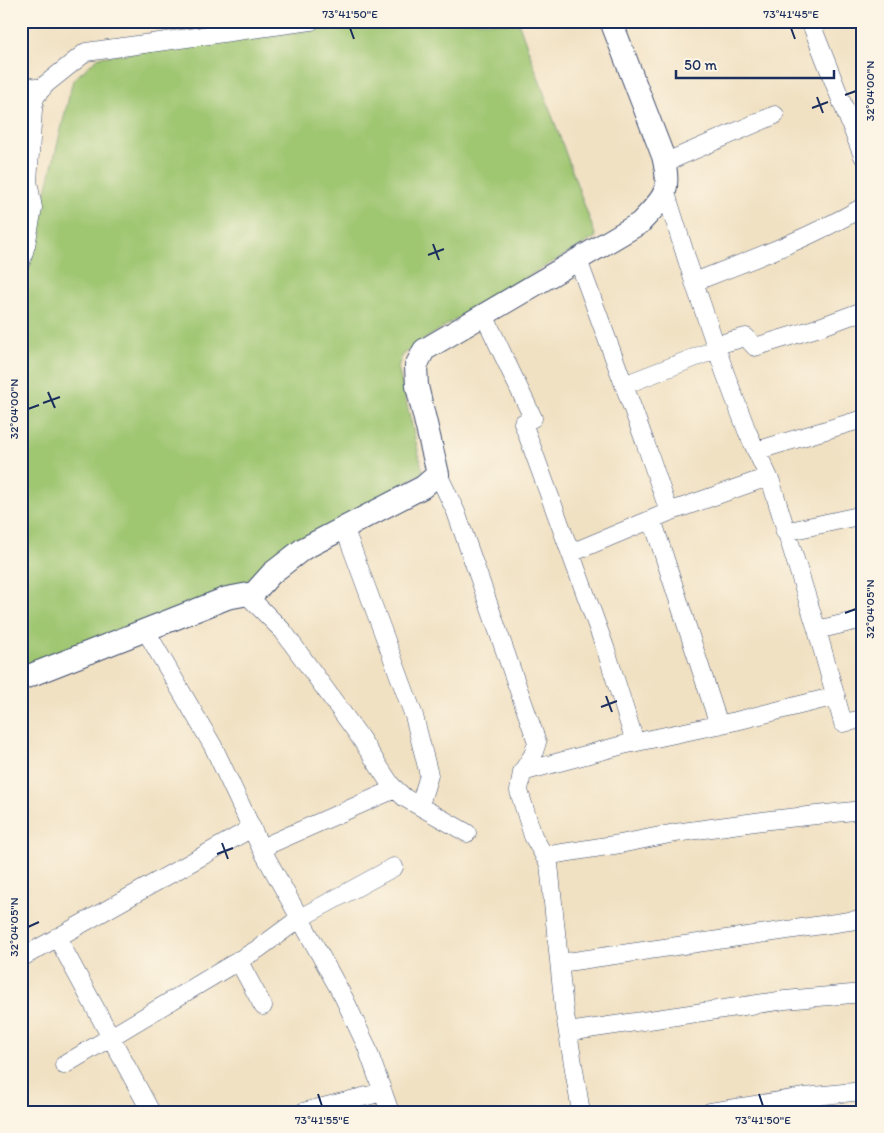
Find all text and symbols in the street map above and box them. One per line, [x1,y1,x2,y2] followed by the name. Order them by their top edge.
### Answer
[322,7,378,21] text: 73°41'50"E
[763,7,819,21] text: 73°41'45"E
[676,48,834,80] scale bar
[684,56,717,74] text: 50 m
[863,61,877,121] text: 32°04'00"N
[7,379,21,439] text: 32°04'00"N
[863,579,877,639] text: 32°04'05"N
[7,897,21,957] text: 32°04'05"N
[295,1113,350,1127] text: 73°41'55"E
[735,1113,791,1127] text: 73°41'50"E

